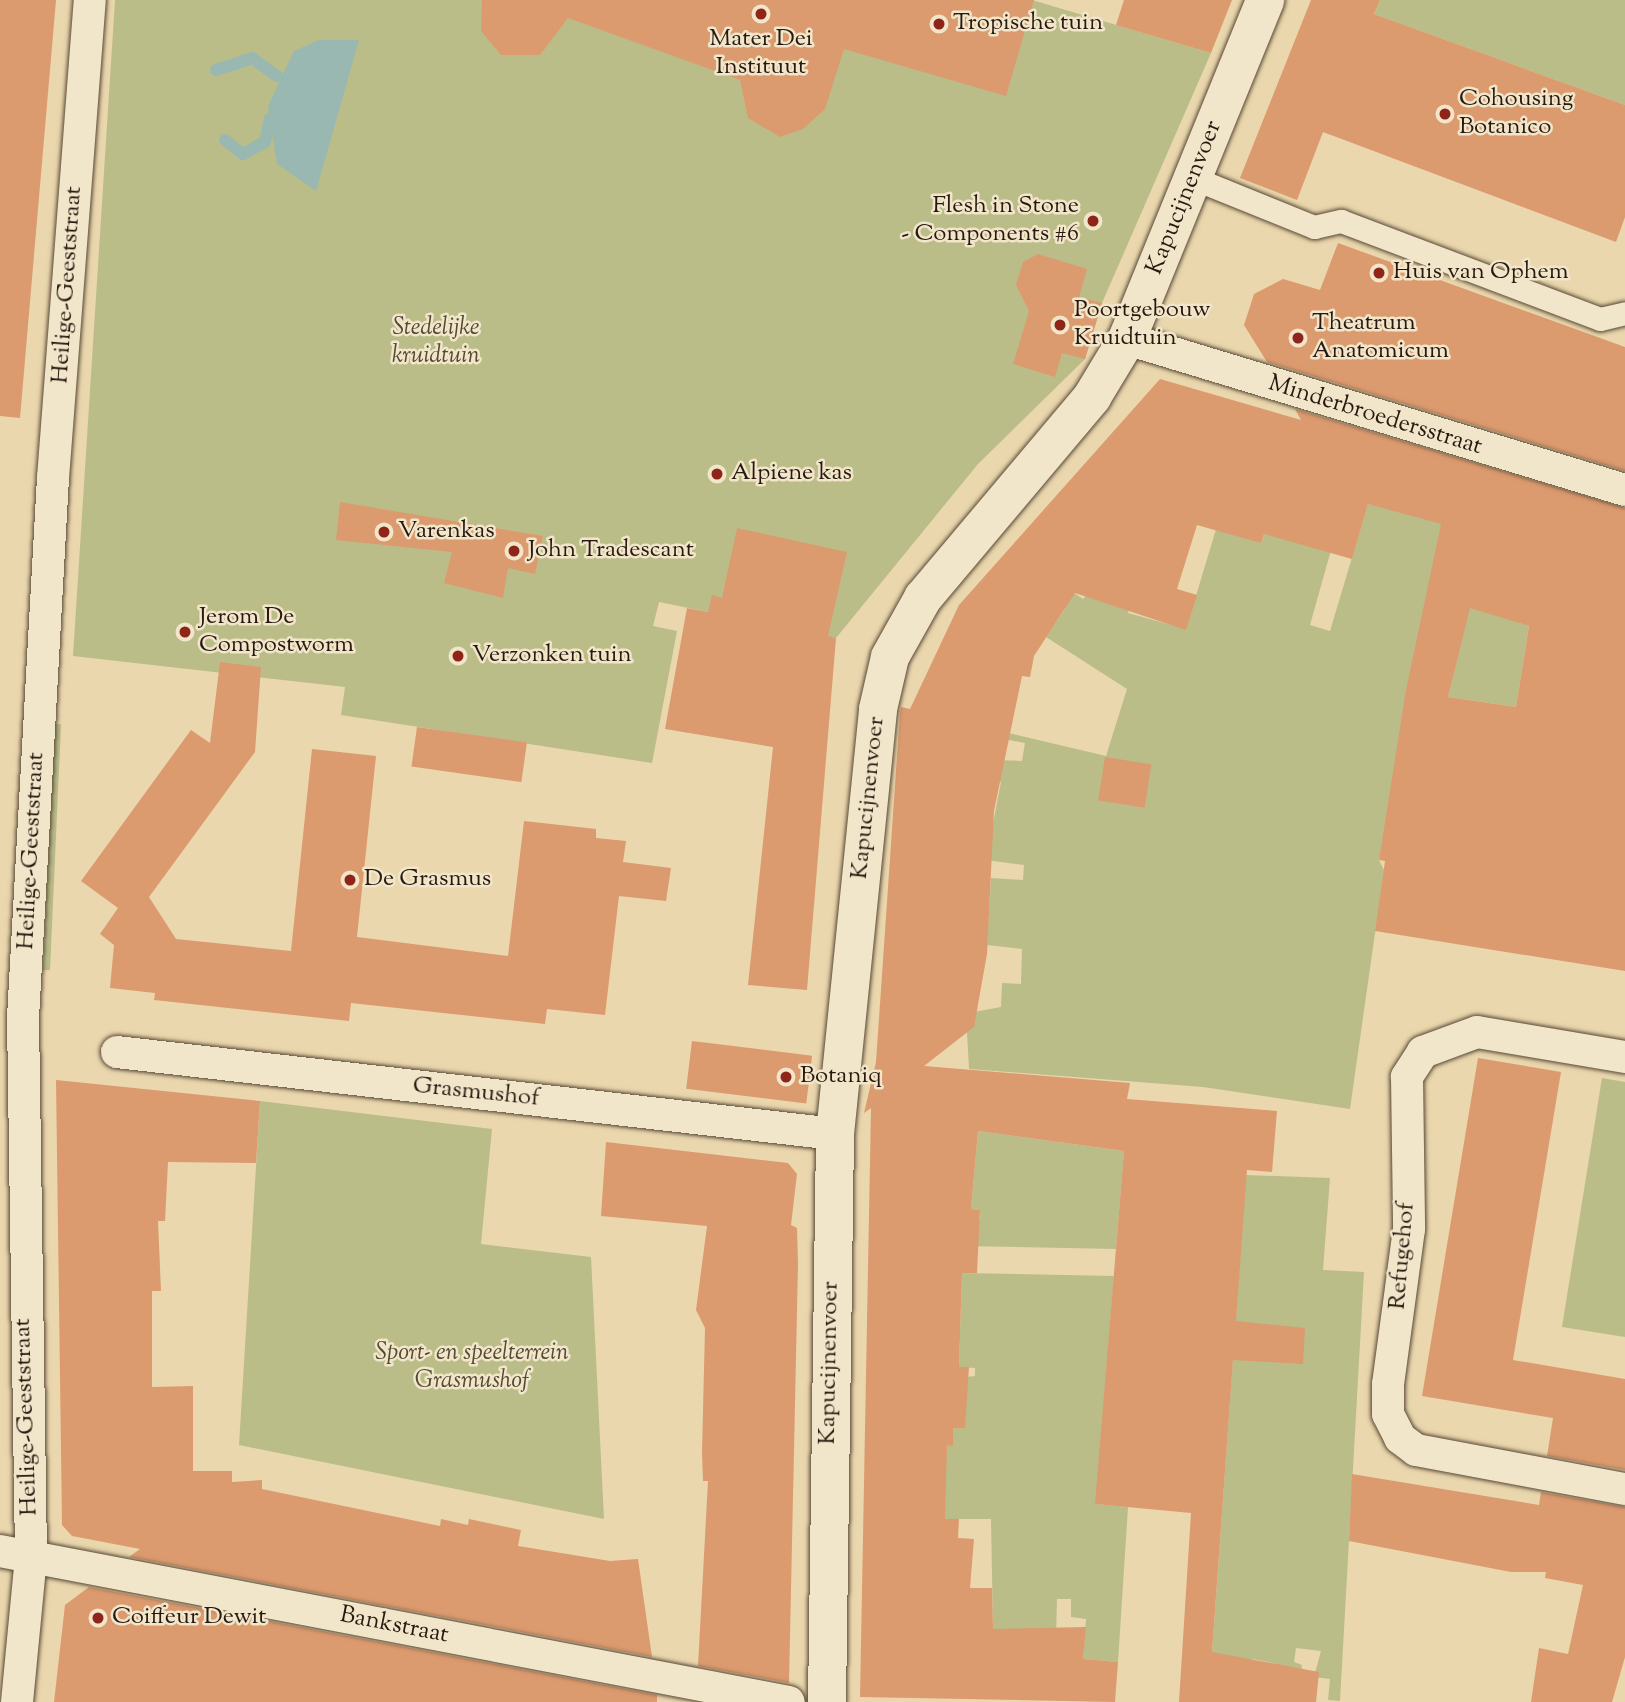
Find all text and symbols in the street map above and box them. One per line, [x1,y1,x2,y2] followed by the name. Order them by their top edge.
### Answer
[753,6,769,22] marker: Mater Dei Instituut
[953,10,1103,38] place label: Tropische tuin
[931,16,947,32] marker: Tropische tuin
[709,26,813,82] place label: Mater Dei Instituut
[1459,86,1573,142] place label: Cohousing Botanico
[1437,106,1453,122] marker: Cohousing Botanico
[1141,117,1229,279] street label: Kapucijnenvoer
[47,185,89,385] street label: Heilige-Geeststraat
[901,193,1079,249] place label: Flesh in Stone - Components #6
[1085,213,1101,229] marker: Flesh in Stone - Components #6
[1393,259,1569,287] place label: Huis van Ophem
[1371,265,1387,281] marker: Huis van Ophem
[1074,297,1211,353] place label: Poortgebouw Kruidtuin
[1312,310,1449,366] place label: Theatrum Anatomicum
[392,315,480,371] park label: Stedelijke kruidtuin
[1052,317,1068,333] marker: Poortgebouw Kruidtuin
[1290,330,1306,346] marker: Theatrum Anatomicum
[1265,370,1485,462] street label: Minderbroedersstraat
[731,460,852,488] place label: Alpiene kas
[709,466,725,482] marker: Alpiene kas
[398,518,495,546] place label: Varenkas
[376,524,392,540] marker: Varenkas
[528,537,694,565] place label: John Tradescant
[506,543,522,559] marker: John Tradescant
[199,604,354,660] place label: Jerom De Compostworm
[177,624,193,640] marker: Jerom De Compostworm
[472,642,632,670] place label: Verzonken tuin
[450,648,466,664] marker: Verzonken tuin
[846,715,892,881] street label: Kapucijnenvoer
[12,752,52,950] street label: Heilige-Geeststraat
[364,866,491,894] place label: De Grasmus
[342,872,358,888] marker: De Grasmus
[800,1063,882,1091] place label: Botaniq
[778,1069,794,1085] marker: Botaniq
[411,1072,541,1114] street label: Grasmushof
[1384,1201,1422,1311] street label: Refugehof
[814,1281,846,1445] street label: Kapucijnenvoer
[9,1318,45,1516] street label: Heilige-Geeststraat
[375,1340,569,1396] park label: Sport- en speelterrein Grasmushof
[337,1601,451,1651] street label: Bankstraat
[112,1604,267,1632] place label: Coiffeur Dewit
[90,1610,106,1626] marker: Coiffeur Dewit

